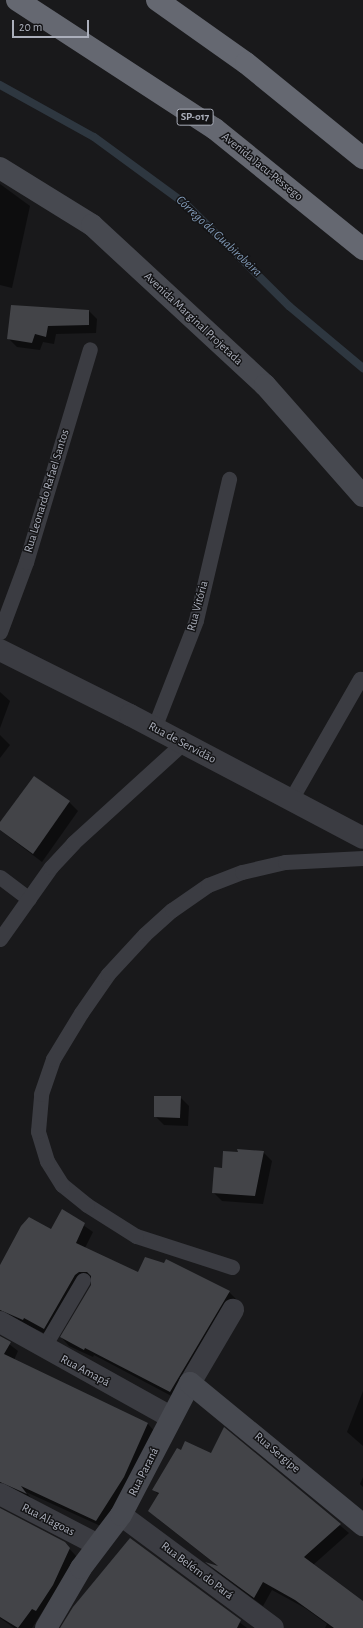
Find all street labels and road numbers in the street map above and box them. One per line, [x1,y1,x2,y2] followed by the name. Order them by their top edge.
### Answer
[176,108,214,126] road number: SP-017
[218,130,306,204] street label: Avenida Jacu-Pêssego
[141,269,245,369] street label: Avenida Marginal Projetada
[21,428,73,554] street label: Rua Leonardo Rafael Santos
[184,579,212,633] street label: Rua Vitória
[146,719,218,767] street label: Rua de Servidão
[58,1352,112,1390] street label: Rua Amapá
[251,1430,303,1476] street label: Rua Sergipe
[126,1445,162,1499] street label: Rua Paraná
[19,1501,77,1539] street label: Rua Alagoas
[158,1539,236,1603] street label: Rua Belém do Pará

